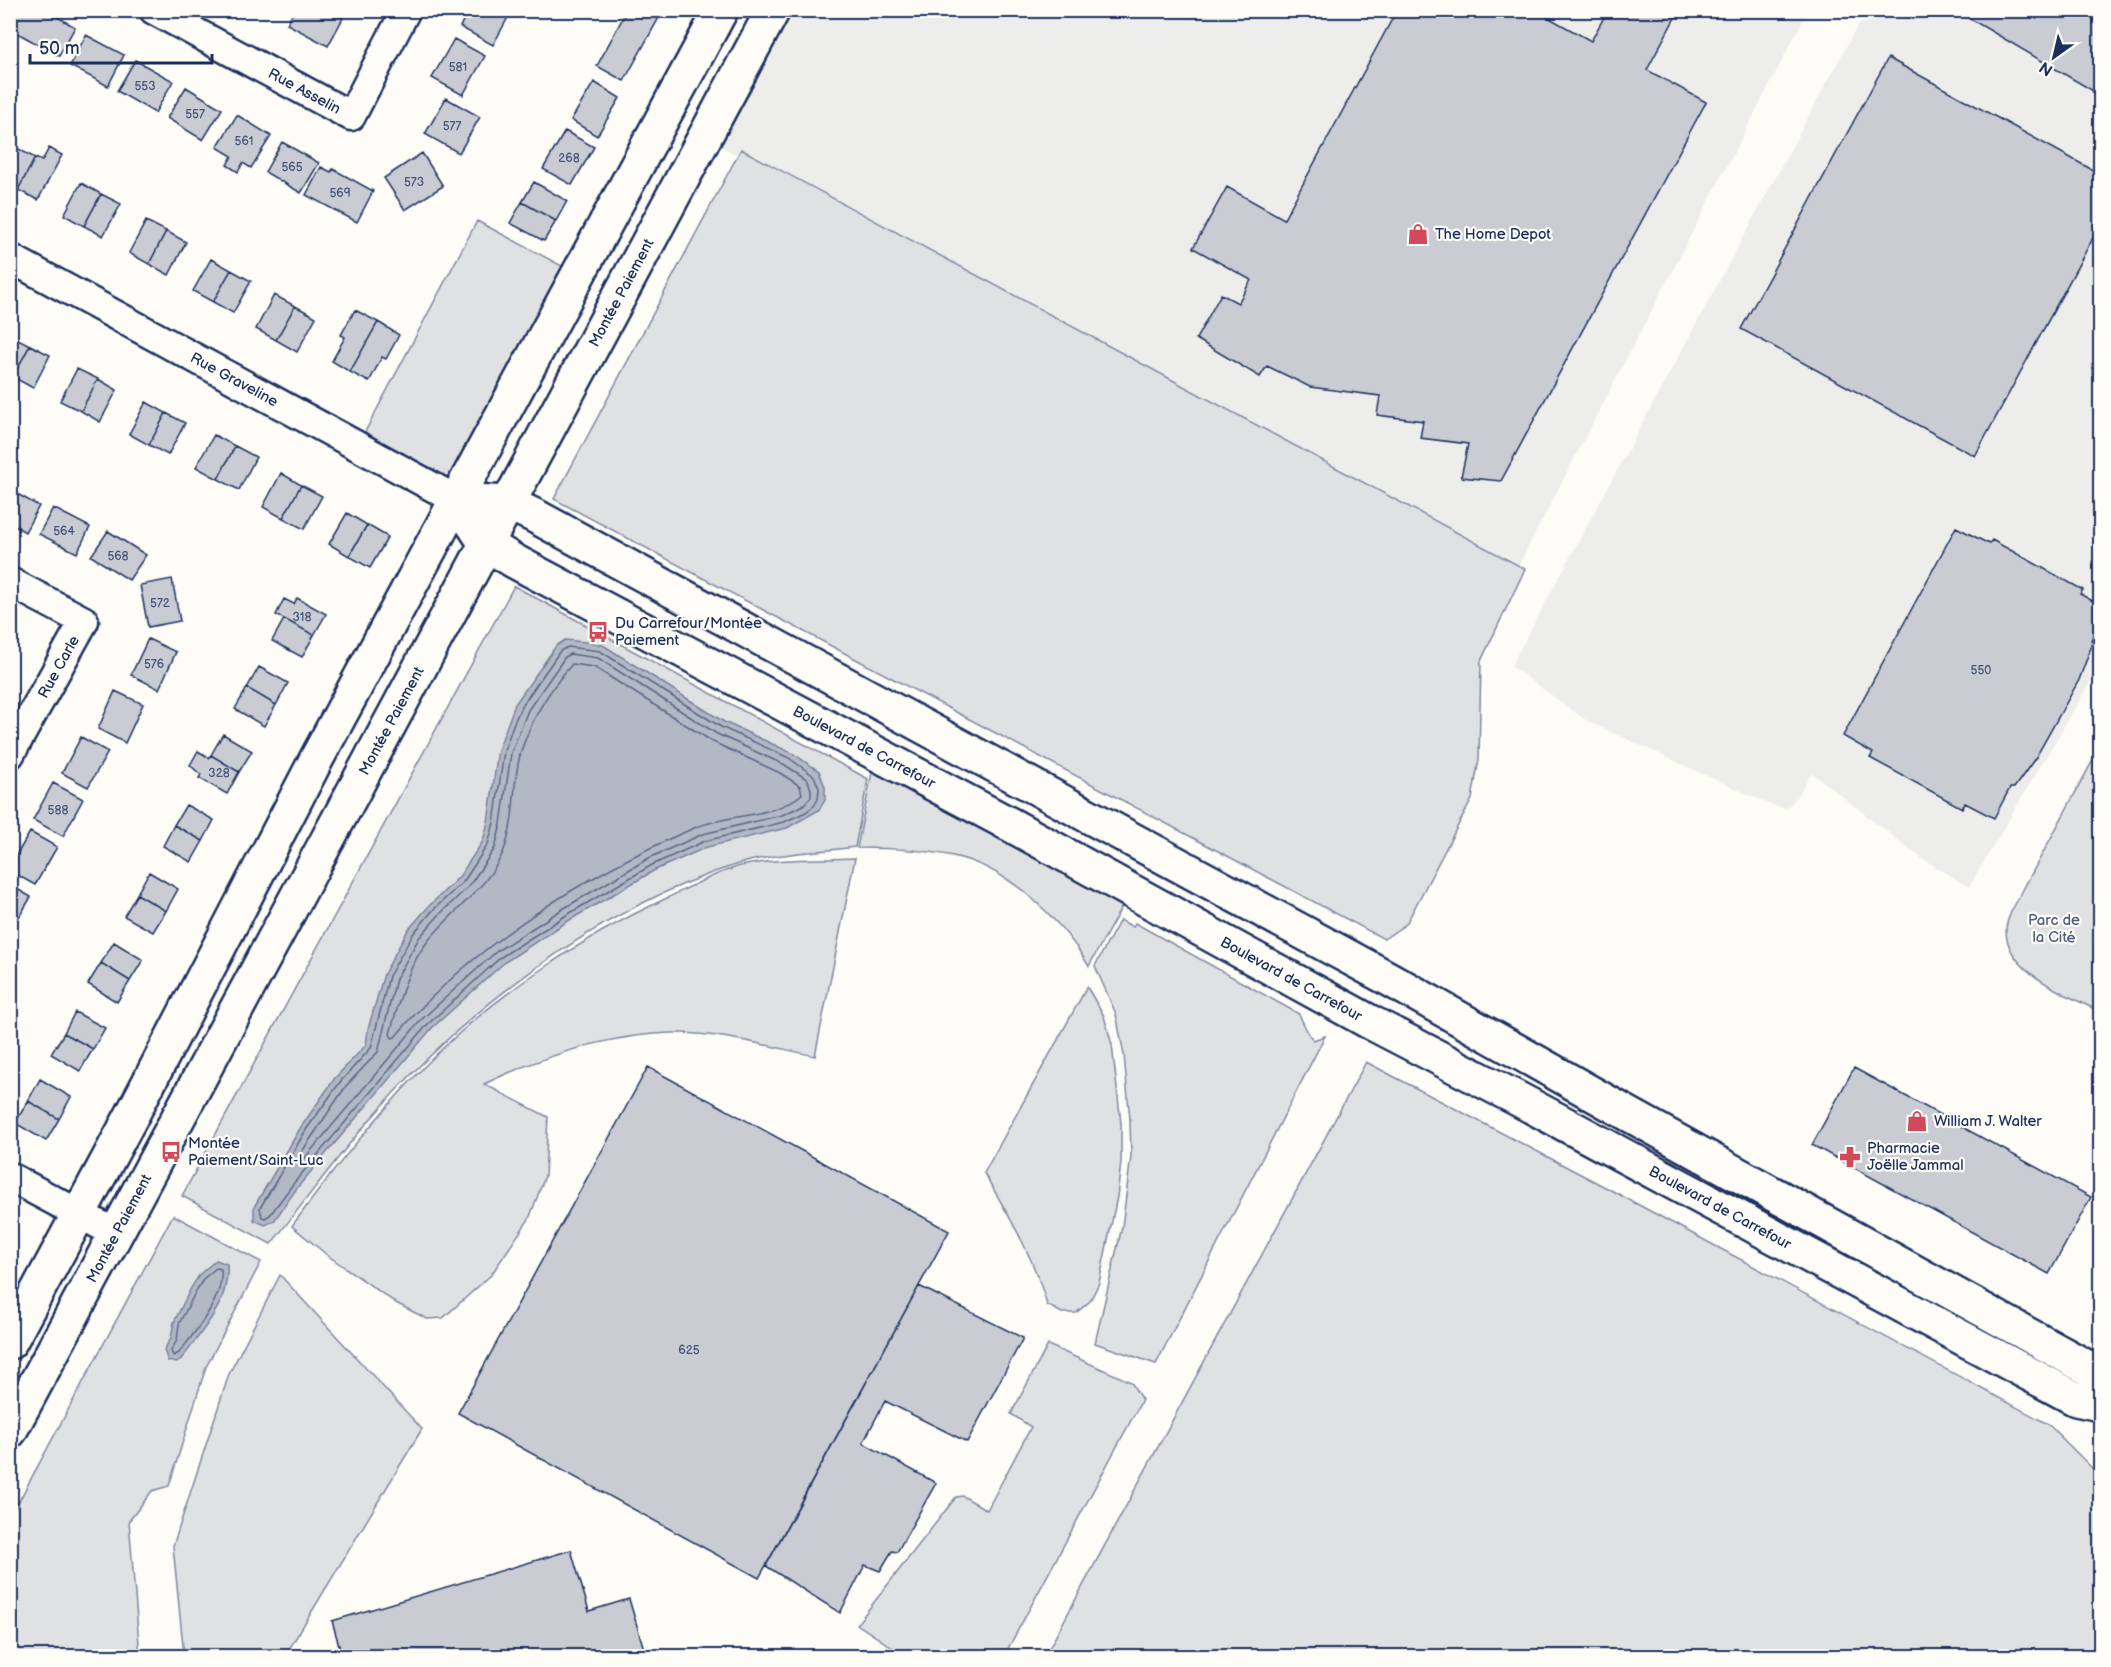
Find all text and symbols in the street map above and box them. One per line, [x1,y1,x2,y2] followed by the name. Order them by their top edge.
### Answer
[30,27,212,65] scale bar
[2024,27,2084,87] north arrow
[39,38,80,59] text: 50 m
[2036,57,2057,79] text: N
[449,60,467,75] house number: 581
[265,64,344,118] street label: Rue Asselin
[134,79,156,94] house number: 553
[185,107,205,122] house number: 557
[443,119,461,134] house number: 577
[235,134,253,149] house number: 561
[558,151,580,166] house number: 268
[281,160,303,175] house number: 565
[404,175,424,190] house number: 573
[329,186,351,201] house number: 569
[1406,222,1430,246] shop icon: The Home Depot
[1435,225,1551,244] place label: The Home Depot
[584,235,658,350] street label: Montée Paiement
[187,348,282,411] street label: Rue Graveline
[53,524,75,539] house number: 564
[107,549,129,564] house number: 568
[150,596,170,611] house number: 572
[292,610,312,625] house number: 318
[615,614,762,650] place label: Du Carrefour/Montée Paiement
[586,620,610,644] bus stop icon: Du Carrefour/Montée Paiement
[34,632,84,702] street label: Rue Carle
[144,657,164,672] house number: 576
[354,663,428,778] street label: Montée Paiement
[1971,663,1991,678] house number: 550
[790,701,939,793] street label: Boulevard de Carrefour
[208,766,230,781] house number: 328
[48,803,68,818] house number: 588
[2028,911,2080,947] park label: Parc de la Cité
[1217,932,1366,1026] street label: Boulevard de Carrefour
[1905,1109,1929,1133] shop icon: William J. Walter
[1934,1112,2042,1131] place label: William J. Walter
[188,1134,323,1170] place label: Montée Paiement/Saint-Luc
[1867,1139,1963,1175] place label: Pharmacie Joëlle Jammal
[159,1140,183,1164] bus stop icon: Montée Paiement/Saint-Luc
[1838,1145,1862,1169] pharmacy icon: Pharmacie Joëlle Jammal
[1646,1162,1795,1254] street label: Boulevard de Carrefour
[82,1171,156,1286] street label: Montée Paiement
[678,1343,700,1358] house number: 625

